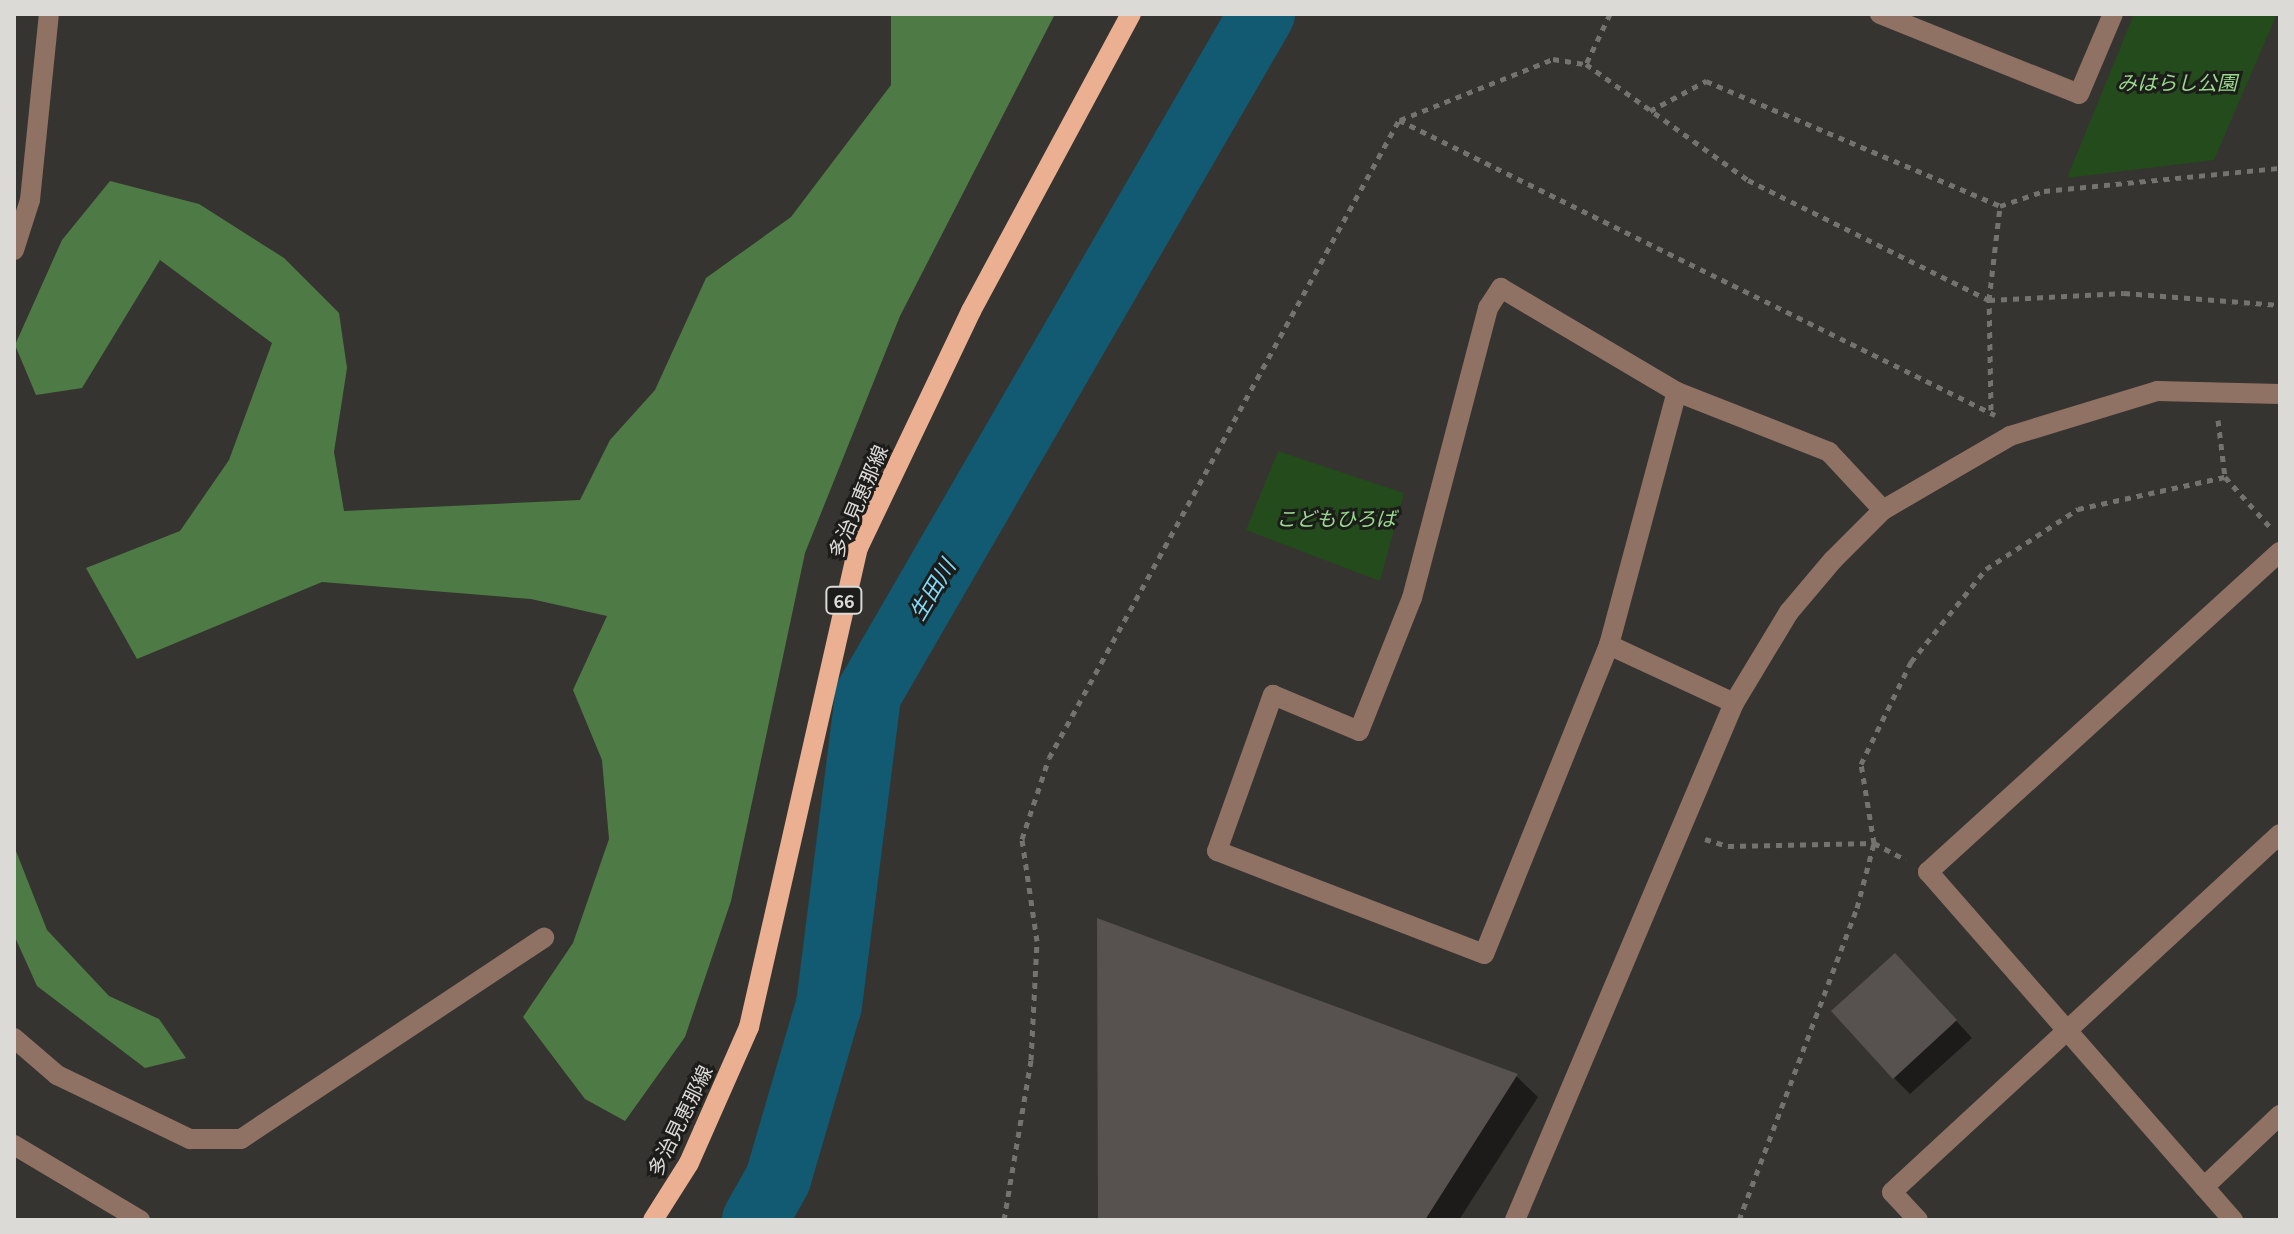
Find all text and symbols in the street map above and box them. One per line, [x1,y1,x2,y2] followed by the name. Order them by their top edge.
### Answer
[2117,69,2237,93] park label: みはらし公園
[823,441,891,561] street label: 多治見恵那線
[1276,505,1396,529] park label: こどもひろば
[903,554,959,624] water label: 生田川
[824,586,864,614] road number: 66
[642,1061,716,1179] street label: 多治見恵那線

